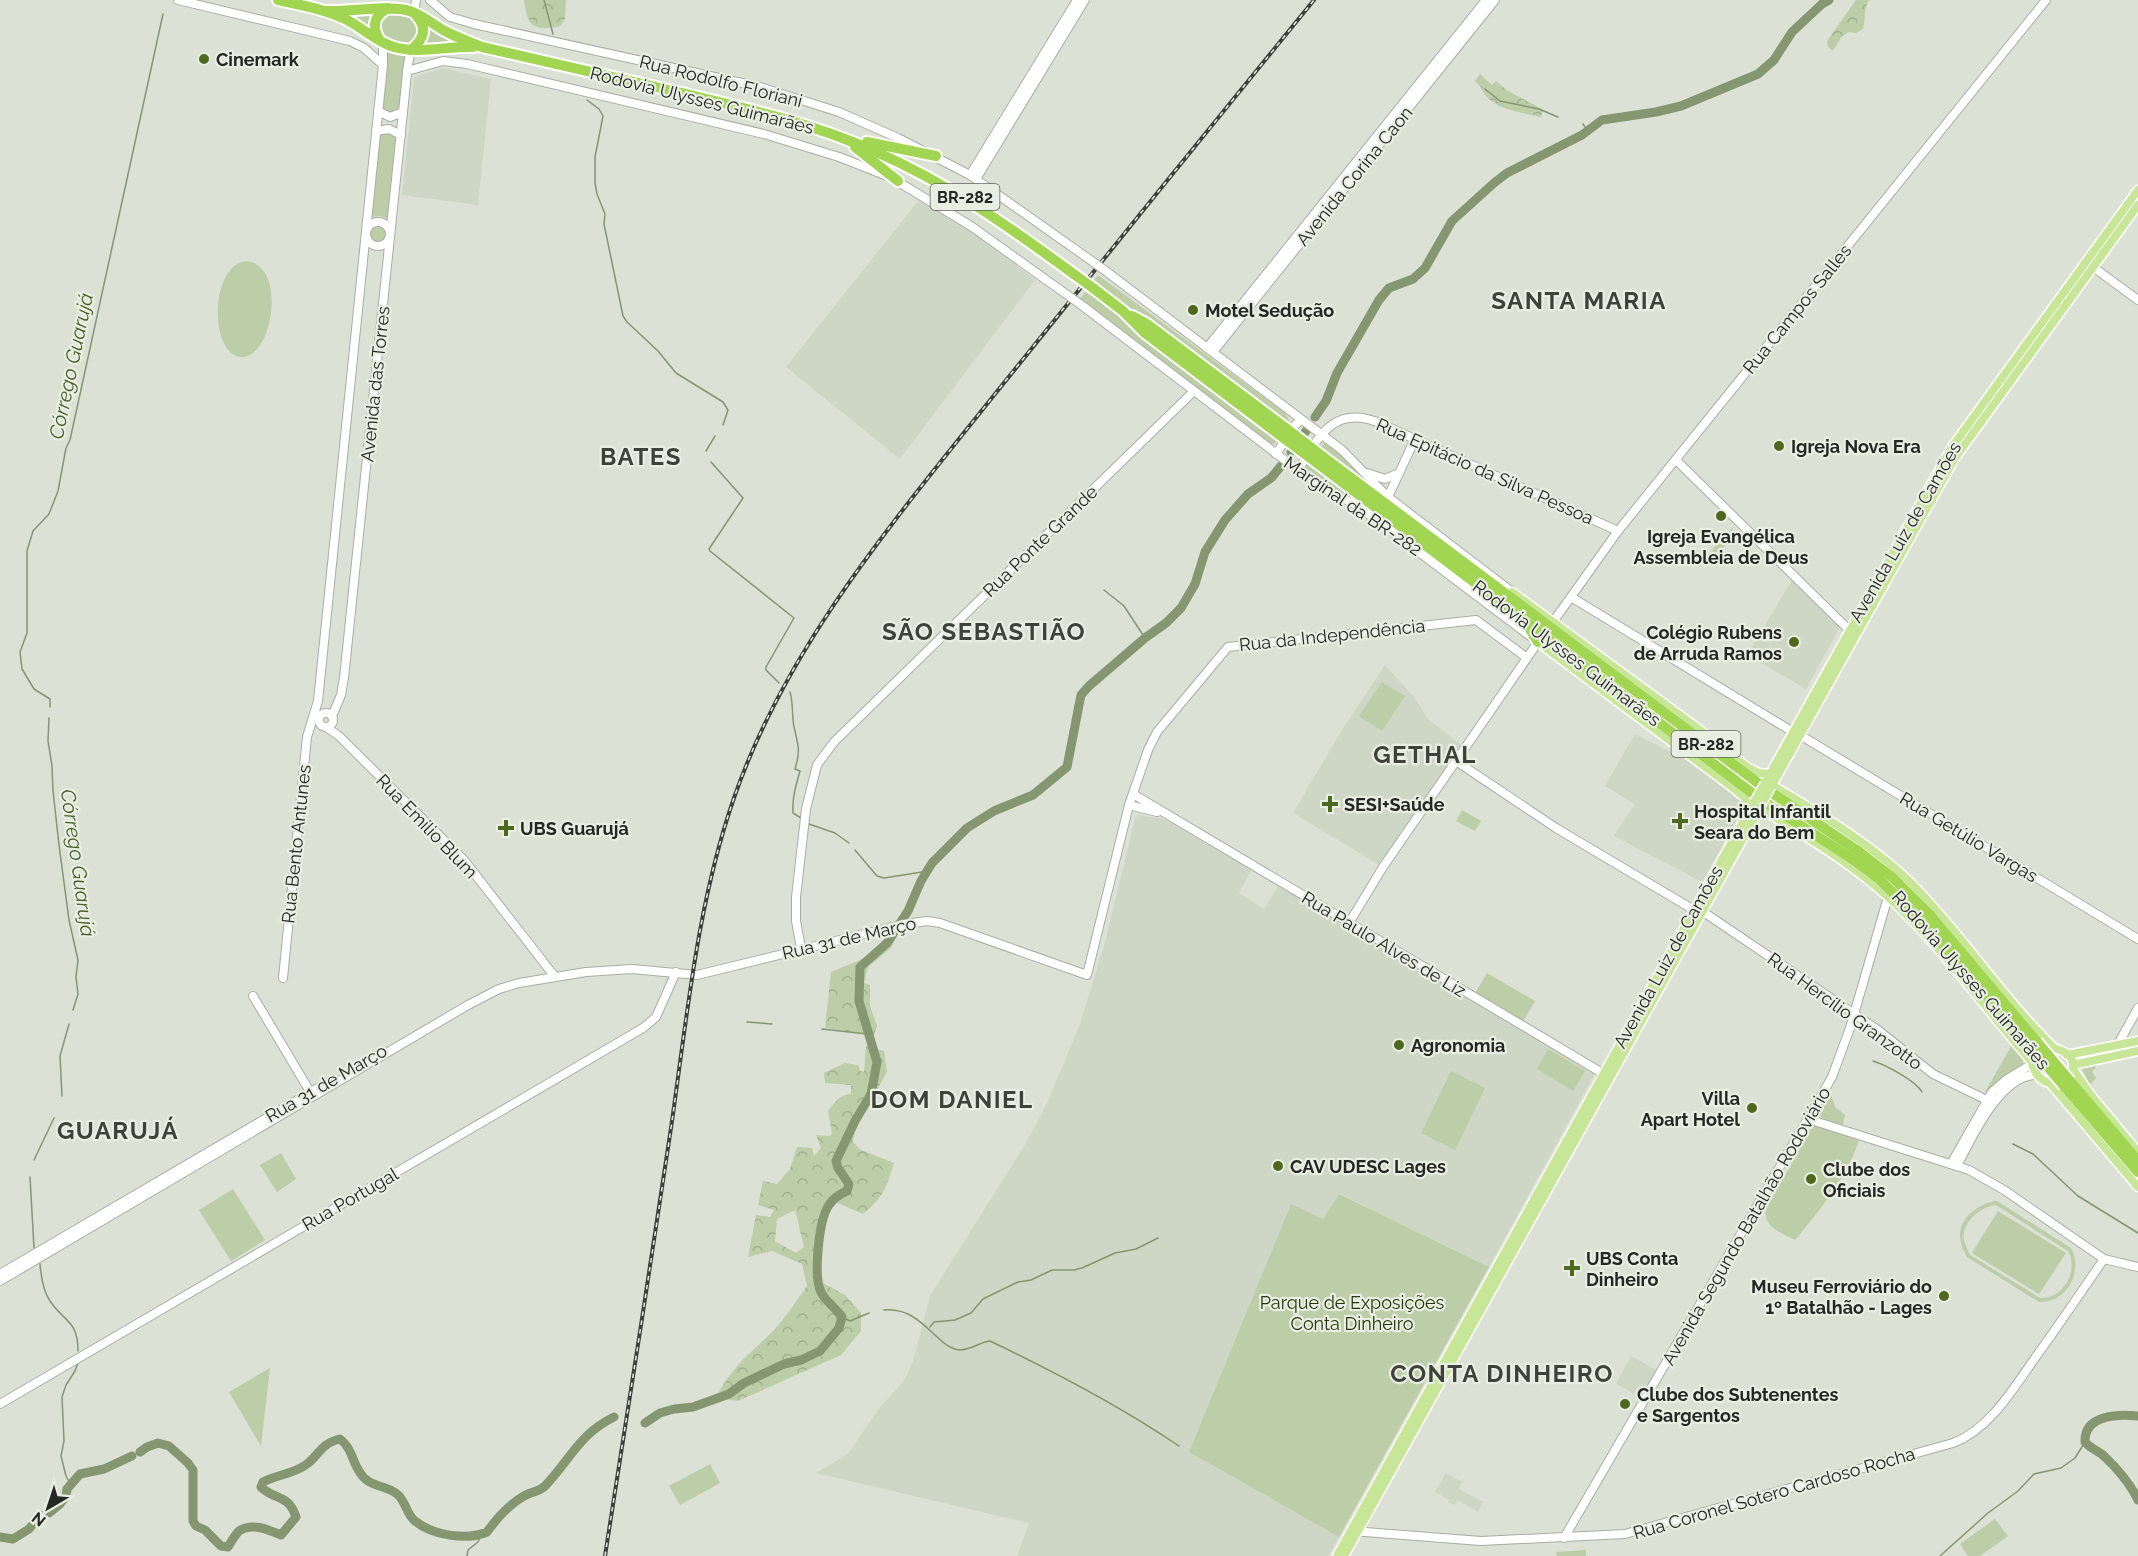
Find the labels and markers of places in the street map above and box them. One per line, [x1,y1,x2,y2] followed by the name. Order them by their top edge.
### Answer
[216,49,300,70] place label: Cinemark
[197,52,211,66] marker: Cinemark
[1205,300,1334,321] place label: Motel Sedução
[1186,303,1200,317] marker: Motel Sedução
[1791,436,1921,457] place label: Igreja Nova Era
[1772,439,1786,453] marker: Igreja Nova Era
[1714,509,1728,523] marker: Igreja Evangélica Assembleia de Deus
[1634,526,1809,568] place label: Igreja Evangélica Assembleia de Deus
[1634,622,1782,664] place label: Colégio Rubens de Arruda Ramos
[1787,635,1801,649] marker: Colégio Rubens de Arruda Ramos
[1344,794,1445,815] place label: SESI+Saúde
[1321,795,1339,813] marker: SESI+Saúde
[1694,801,1831,843] place label: Hospital Infantil Seara do Bem
[1671,812,1689,830] marker: Hospital Infantil Seara do Bem
[520,818,629,839] place label: UBS Guarujá
[497,819,515,837] marker: UBS Guarujá
[1411,1035,1505,1056] place label: Agronomia
[1392,1038,1406,1052] marker: Agronomia
[1641,1088,1740,1130] place label: Villa Apart Hotel
[1745,1101,1759,1115] marker: Villa Apart Hotel
[1290,1156,1446,1177] place label: CAV UDESC Lages
[1271,1159,1285,1173] marker: CAV UDESC Lages
[1823,1159,1910,1201] place label: Clube dos Oficiais
[1804,1172,1818,1186] marker: Clube dos Oficiais
[1586,1248,1678,1290] place label: UBS Conta Dinheiro
[1563,1259,1581,1277] marker: UBS Conta Dinheiro
[1751,1276,1932,1318] place label: Museu Ferroviário do 1º Batalhão - Lages
[1937,1289,1951,1303] marker: Museu Ferroviário do 1º Batalhão - Lages
[1637,1384,1838,1426] place label: Clube dos Subtenentes e Sargentos
[1618,1397,1632,1411] marker: Clube dos Subtenentes e Sargentos

